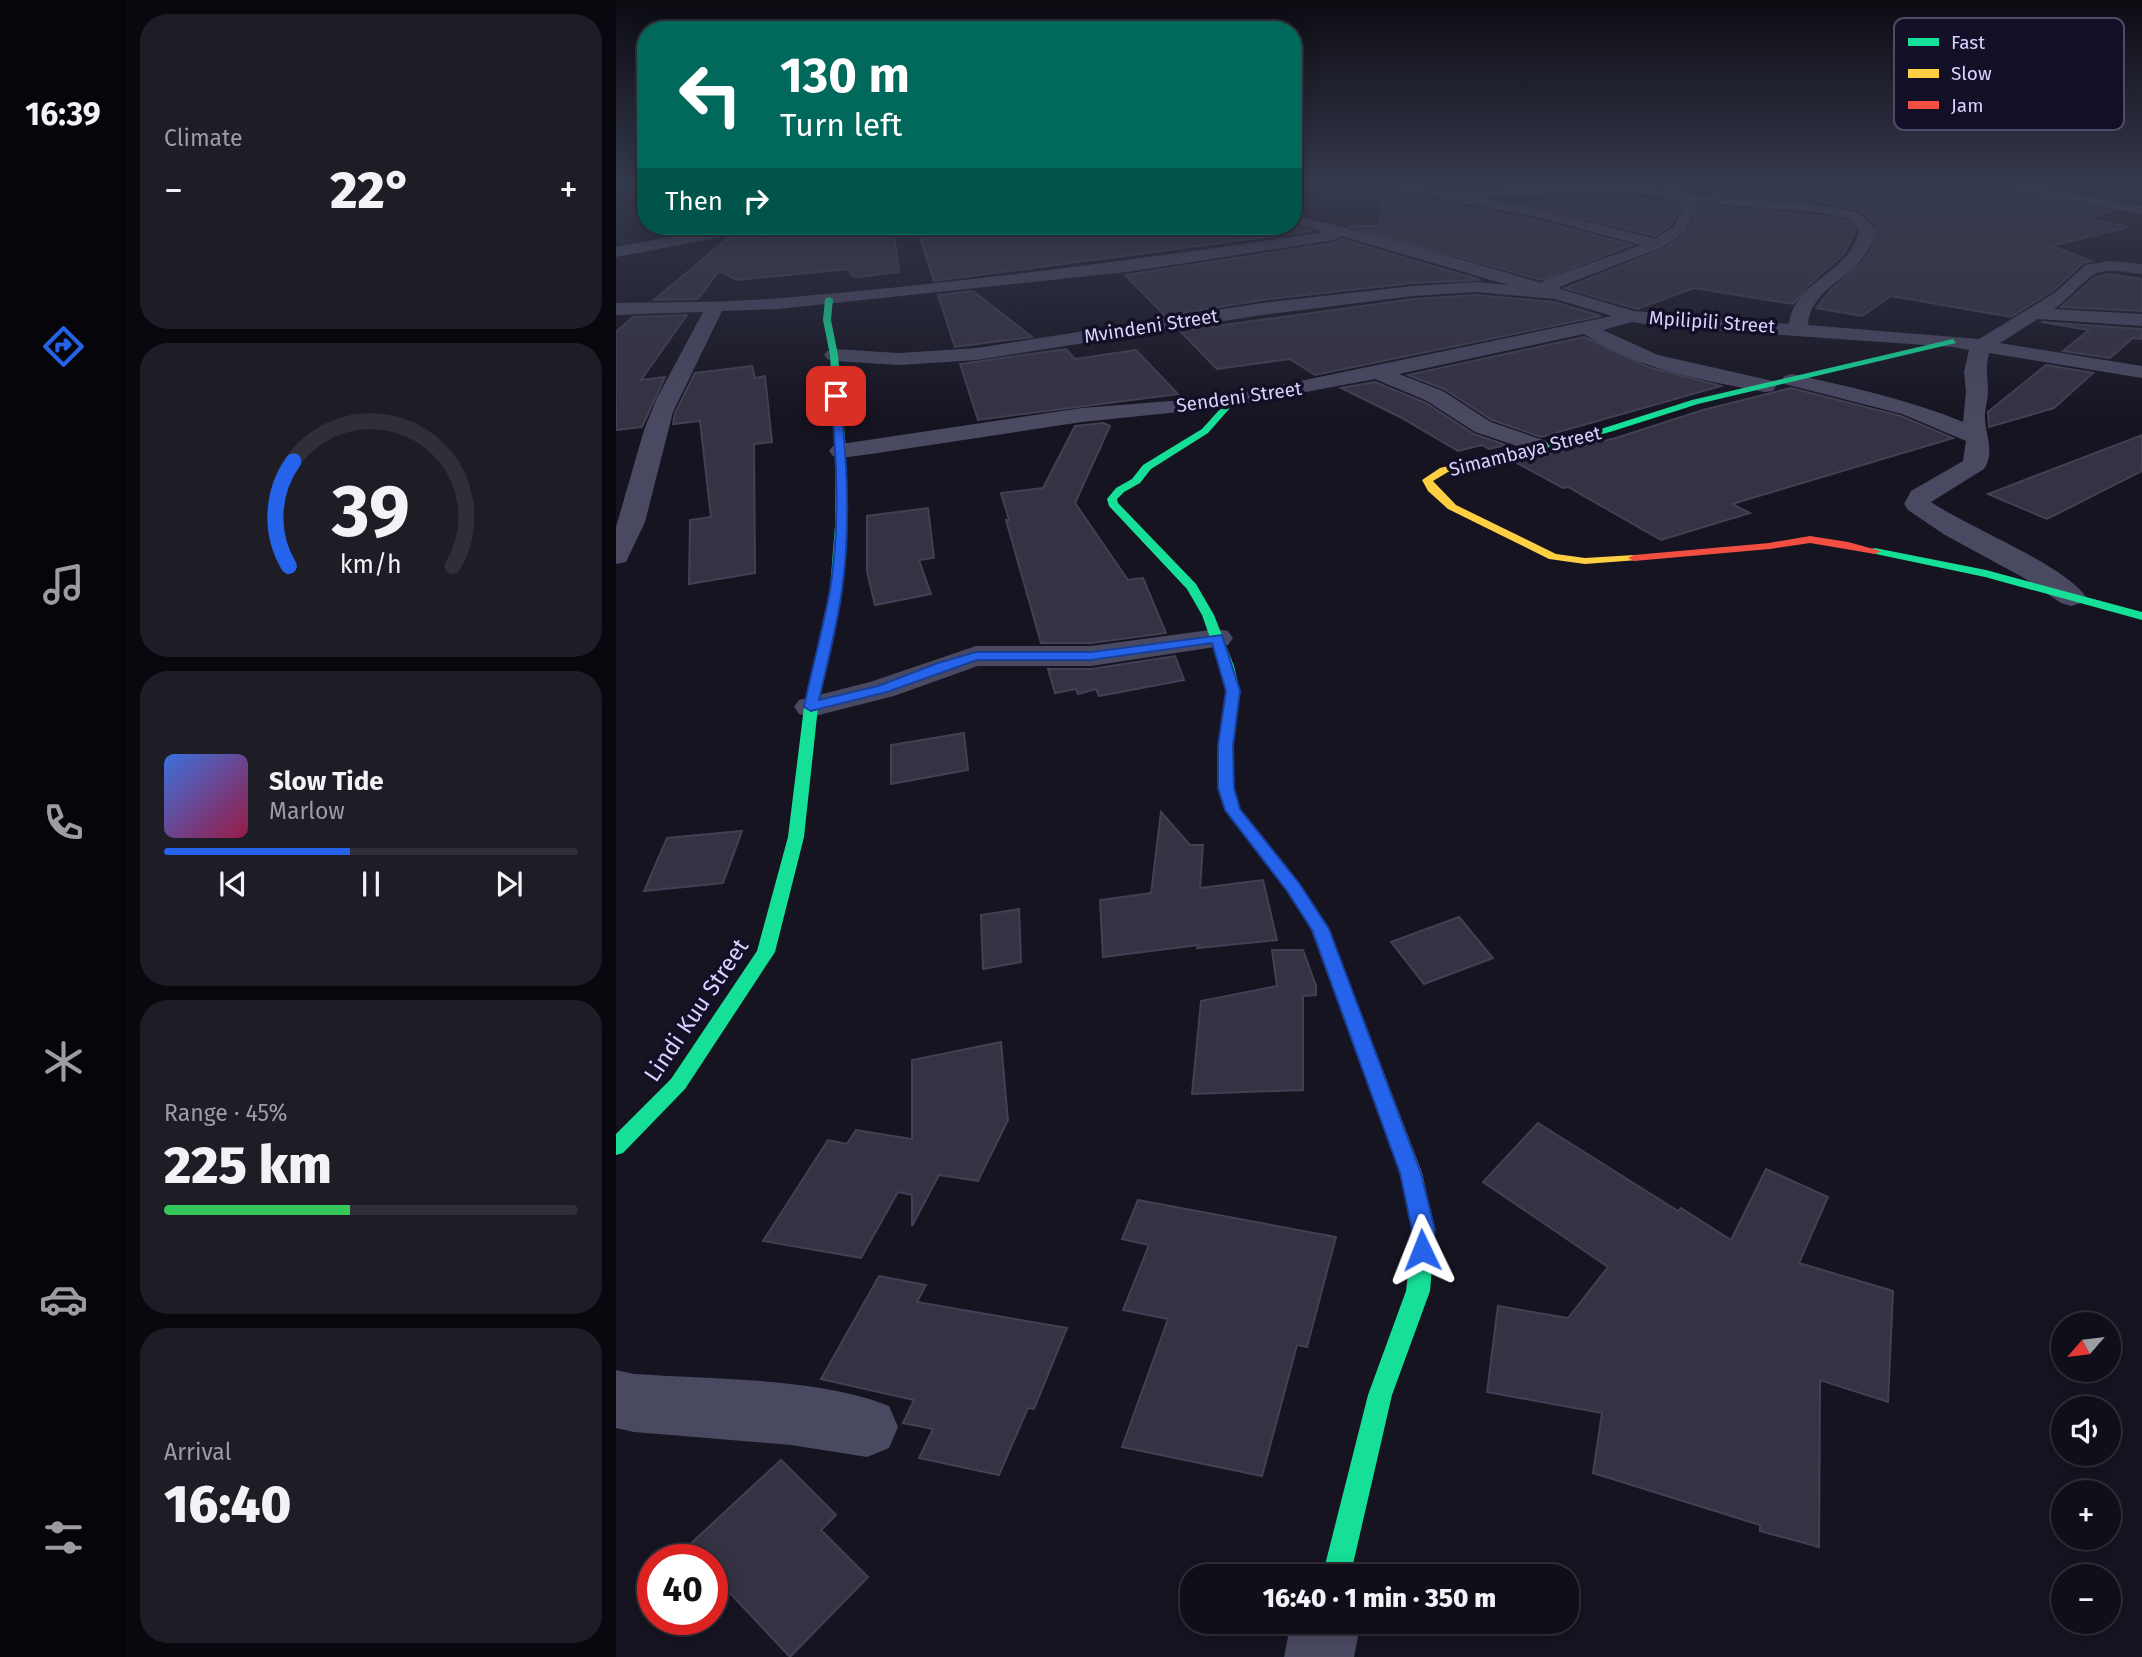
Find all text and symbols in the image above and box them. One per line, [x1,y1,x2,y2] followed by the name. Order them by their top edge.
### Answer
[1894,18,2124,130] legend
[1951,31,1985,54] text: Fast
[780,46,910,105] text: 130 m
[665,49,756,140] icon: left
[1951,62,1992,85] text: Slow
[1951,94,1983,117] text: Jam
[25,95,101,133] text: 16:39
[780,106,902,144] text: Turn left
[164,124,243,152] text: Climate
[330,159,412,222] text: 22°
[164,167,183,213] text: −
[559,167,578,213] text: +
[737,182,775,220] icon: right
[665,186,723,217] text: Then
[1082,304,1220,348] street label: Mvindeni Street
[1648,306,1776,338] street label: Mpilipili Street
[39,322,88,371] icon: directions
[806,366,866,426] pin
[817,377,855,415] icon: arrive
[1175,377,1303,417] street label: Sendeni Street
[1447,421,1603,481] street label: Simambaya Street
[331,468,410,555] text: 39
[340,550,402,580] text: km/h
[39,560,88,609] icon: music
[269,766,384,797] text: Slow Tide
[269,797,345,825] text: Marlow
[39,798,88,847] icon: phone
[214,865,252,903] icon: previous
[352,865,390,903] icon: pause
[490,865,528,903] icon: next
[638,933,755,1087] street label: Lindi Kuu Street
[39,1037,88,1086] icon: climate
[164,1099,288,1127] text: Range · 45%
[164,1134,332,1197] text: 225 km
[1385,1213,1459,1287] position arrow
[39,1275,88,1324] icon: car
[2051,1312,2121,1382] north arrow
[2051,1312,2121,1634] map controls
[2051,1396,2121,1466] button: sound
[164,1438,231,1466] text: Arrival
[164,1473,291,1536] text: 16:40
[2051,1480,2121,1550] button: +
[39,1513,88,1562] icon: filters
[637,1544,728,1635] speed limit sign: 40
[2051,1564,2121,1634] button: −
[1263,1583,1496,1614] text: 16:40 · 1 min · 350 m

